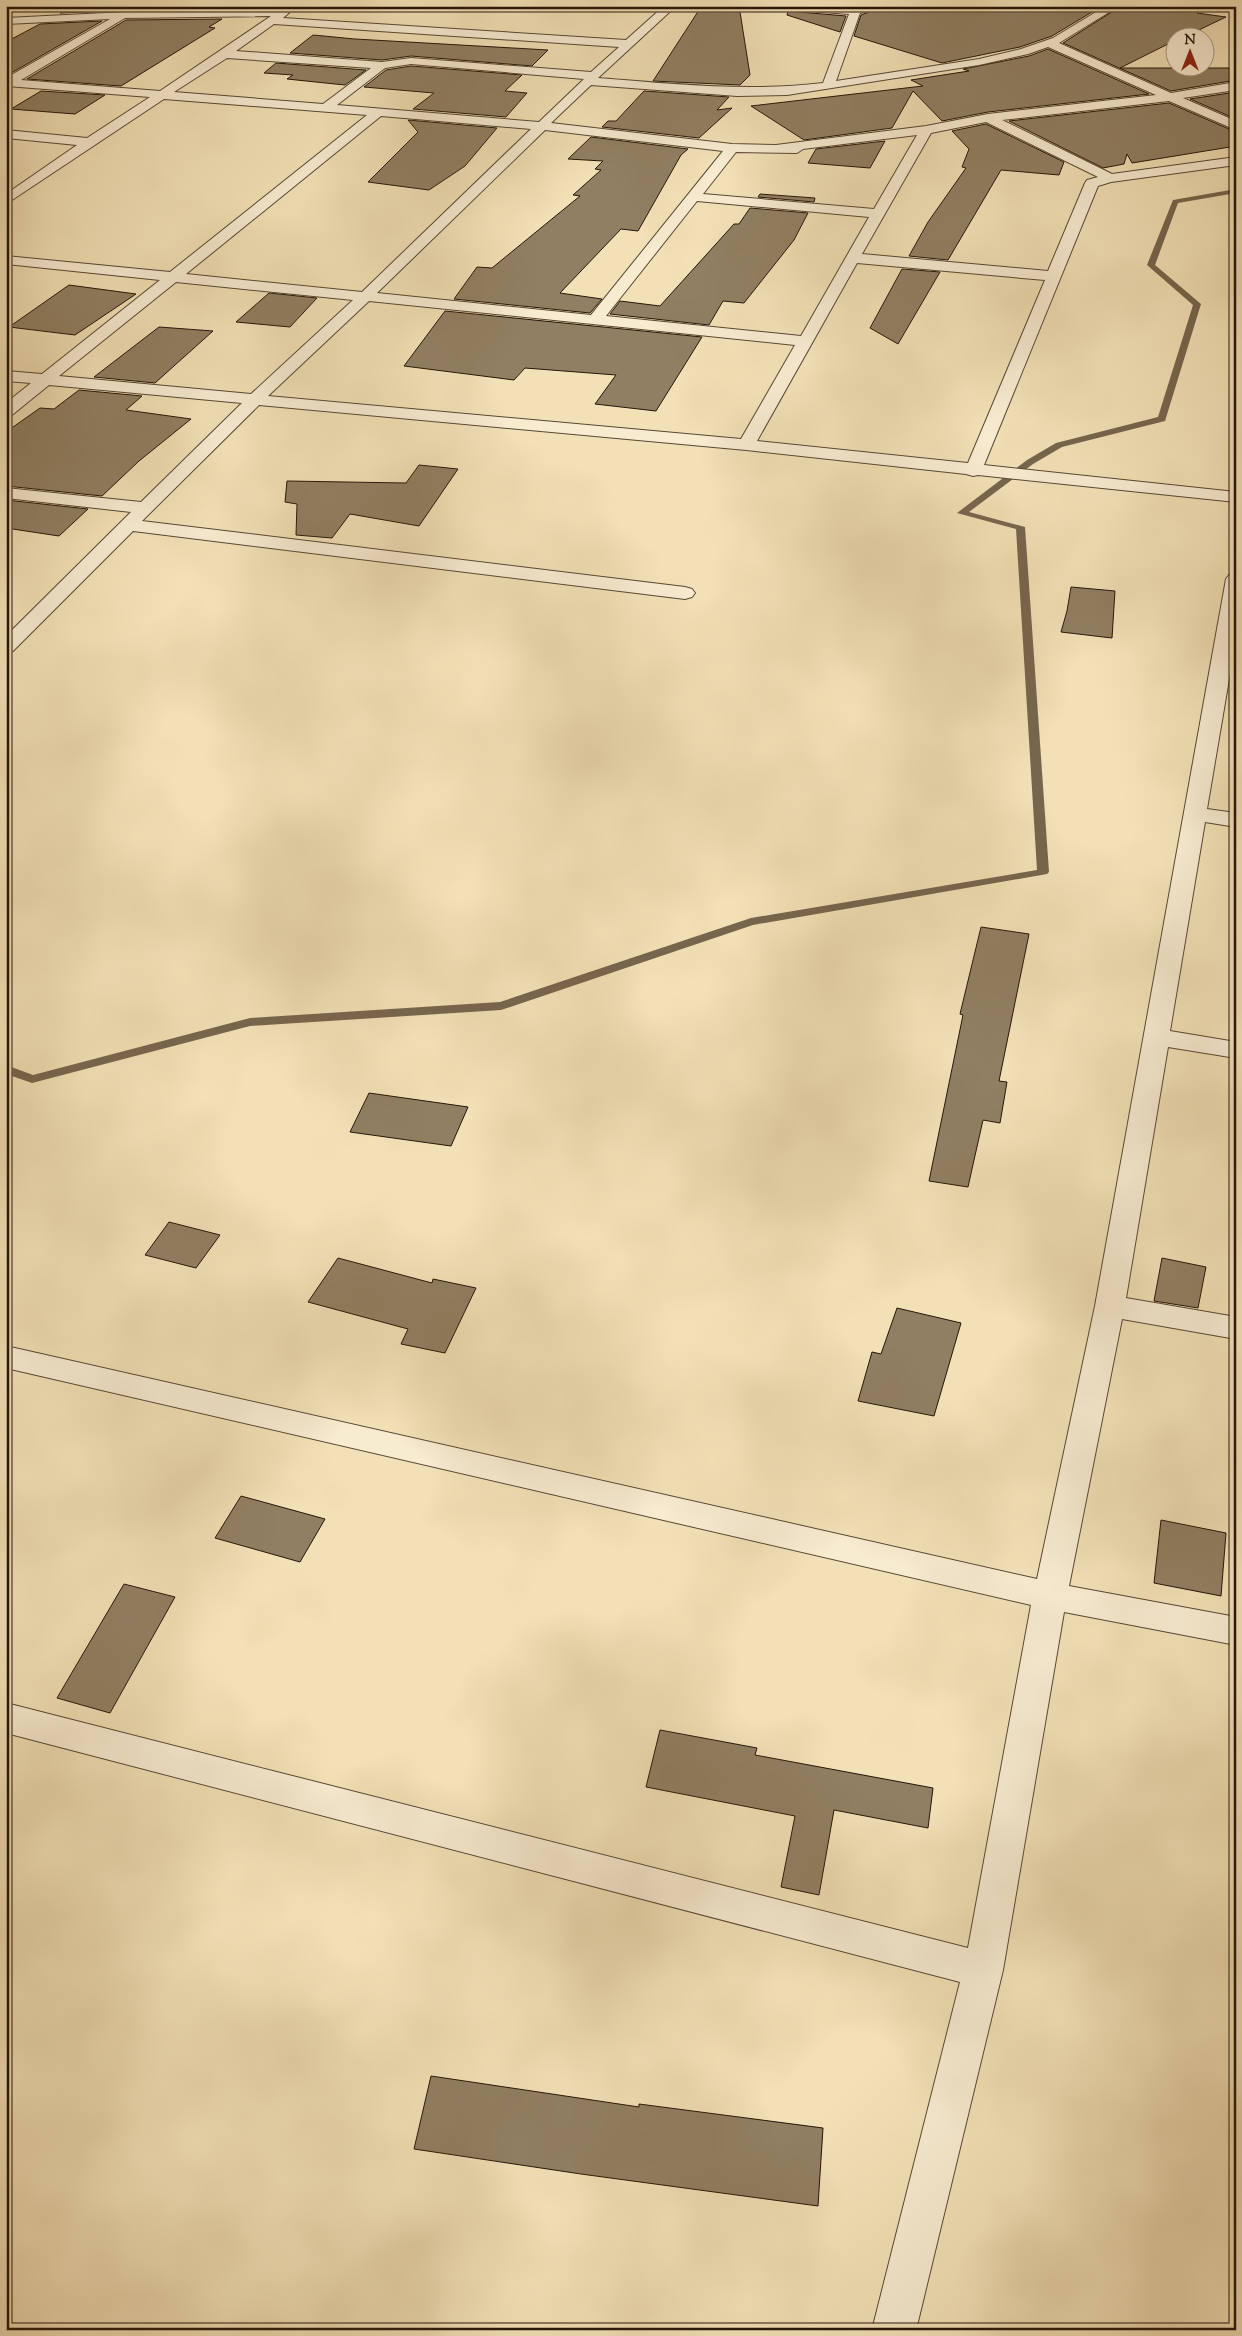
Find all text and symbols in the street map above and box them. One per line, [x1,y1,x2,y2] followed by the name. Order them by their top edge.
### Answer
[1164,28,1214,78] north arrow
[1184,31,1196,51] text: N

